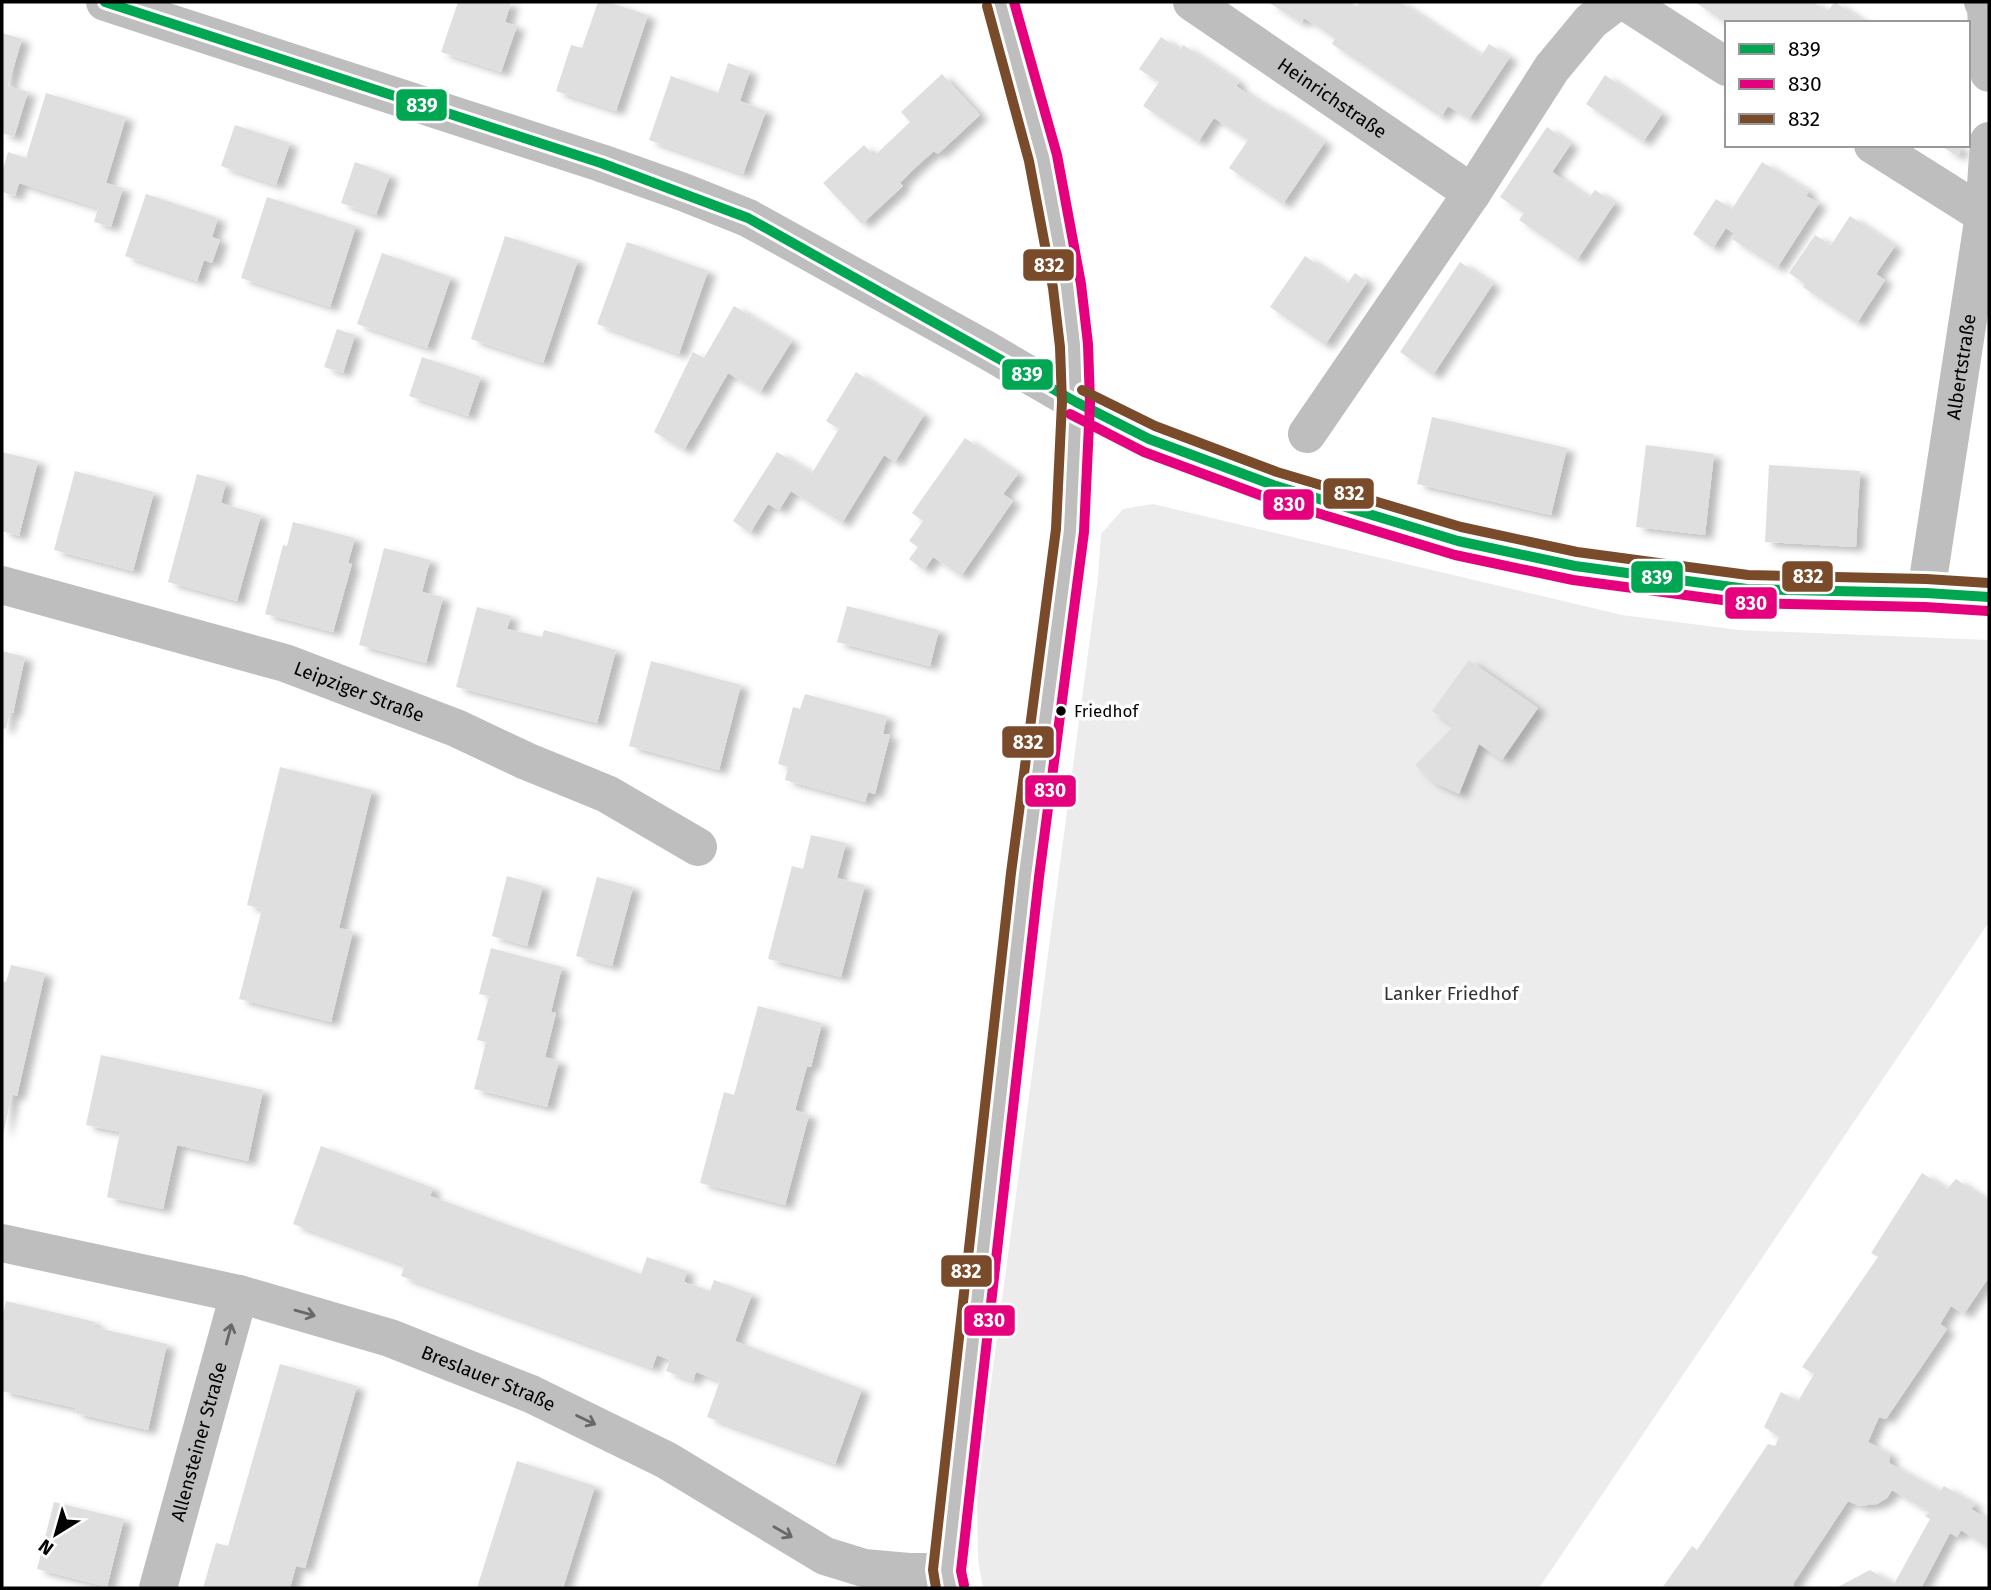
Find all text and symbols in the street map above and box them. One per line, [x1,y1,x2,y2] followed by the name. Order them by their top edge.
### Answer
[1725,21,1970,147] legend
[1788,36,1821,62] text: 839
[1273,52,1391,143] street label: Heinrichstraße
[1788,71,1822,97] text: 830
[395,88,448,122] line badge: 839
[406,94,438,117] text: 839
[1788,106,1820,132] text: 832
[1022,248,1075,282] line badge: 832
[1034,254,1064,277] text: 832
[1941,312,1980,421] street label: Albertstraße
[1001,358,1054,391] line badge: 839
[1011,363,1043,386] text: 839
[1322,477,1375,510] line badge: 832
[1334,482,1364,505] text: 832
[1262,488,1315,521] line badge: 830
[1273,493,1305,516] text: 830
[1630,560,1684,594] line badge: 839
[1781,560,1834,593] line badge: 832
[1793,565,1823,588] text: 832
[1641,566,1673,589] text: 839
[1724,586,1778,620] line badge: 830
[1735,592,1767,615] text: 830
[291,656,428,726] street label: Leipziger Straße
[1074,701,1139,722] place label: Friedhof
[1054,704,1068,718] marker: Friedhof
[1001,725,1055,759] line badge: 832
[1013,731,1043,754] text: 832
[1024,774,1077,808] line badge: 830
[1034,779,1066,802] text: 830
[1384,982,1520,1005] park label: Lanker Friedhof
[940,1254,993,1288] line badge: 832
[951,1260,981,1283] text: 832
[963,1304,1016,1337] line badge: 830
[294,1308,316,1321] one-way arrow
[973,1309,1005,1332] text: 830
[223,1323,236,1345] one-way arrow
[418,1340,560,1416] street label: Breslauer Straße
[165,1359,231,1524] street label: Allensteiner Straße
[575,1414,596,1428] one-way arrow
[21,1499,91,1569] north arrow
[773,1525,793,1539] one-way arrow
[34,1534,58,1560] text: N

